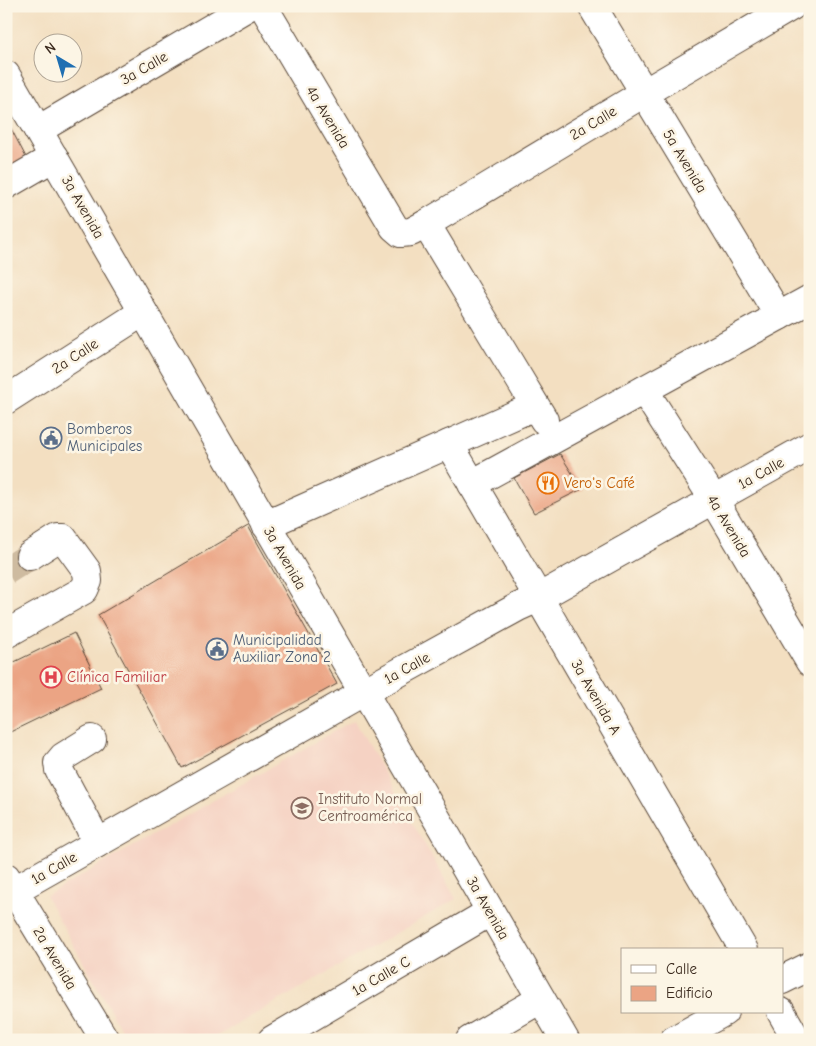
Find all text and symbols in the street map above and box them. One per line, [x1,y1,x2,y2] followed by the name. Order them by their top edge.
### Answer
[32,32,82,82] north arrow
[41,39,59,58] text: N
[117,47,171,89] street label: 3a Calle
[302,83,354,151] street label: 4a Avenida
[566,102,620,144] street label: 2a Calle
[659,126,711,196] street label: 5a Avenida
[58,172,108,242] street label: 3a Avenida
[48,334,102,378] street label: 2a Calle
[67,420,142,455] place label: Bomberos Municipales
[39,426,63,450] public building icon: Bomberos Municipales
[735,453,788,493] street label: 1a Calle
[536,471,560,495] restaurant icon: Vero's Café
[564,474,635,492] place label: Vero's Café
[703,492,755,560] street label: 4a Avenida
[260,523,310,593] street label: 3a Avenida
[233,631,331,666] place label: Municipalidad Auxiliar Zona 2
[205,637,229,661] public building icon: Municipalidad Auxiliar Zona 2
[381,648,434,688] street label: 1a Calle
[567,656,625,738] street label: 3a Avenida A
[39,665,63,689] hospital icon: Clínica Familiar
[67,668,166,686] place label: Clínica Familiar
[318,790,422,825] place label: Instituto Normal Centroamérica
[290,796,314,820] school or university icon: Instituto Normal Centroamérica
[28,848,80,888] street label: 1a Calle
[463,873,513,943] street label: 3a Avenida
[29,923,81,993] street label: 2a Avenida
[621,948,784,1014] legend
[349,952,413,1000] street label: 1a Calle C
[666,960,698,978] text: Calle
[666,984,713,1002] text: Edificio

